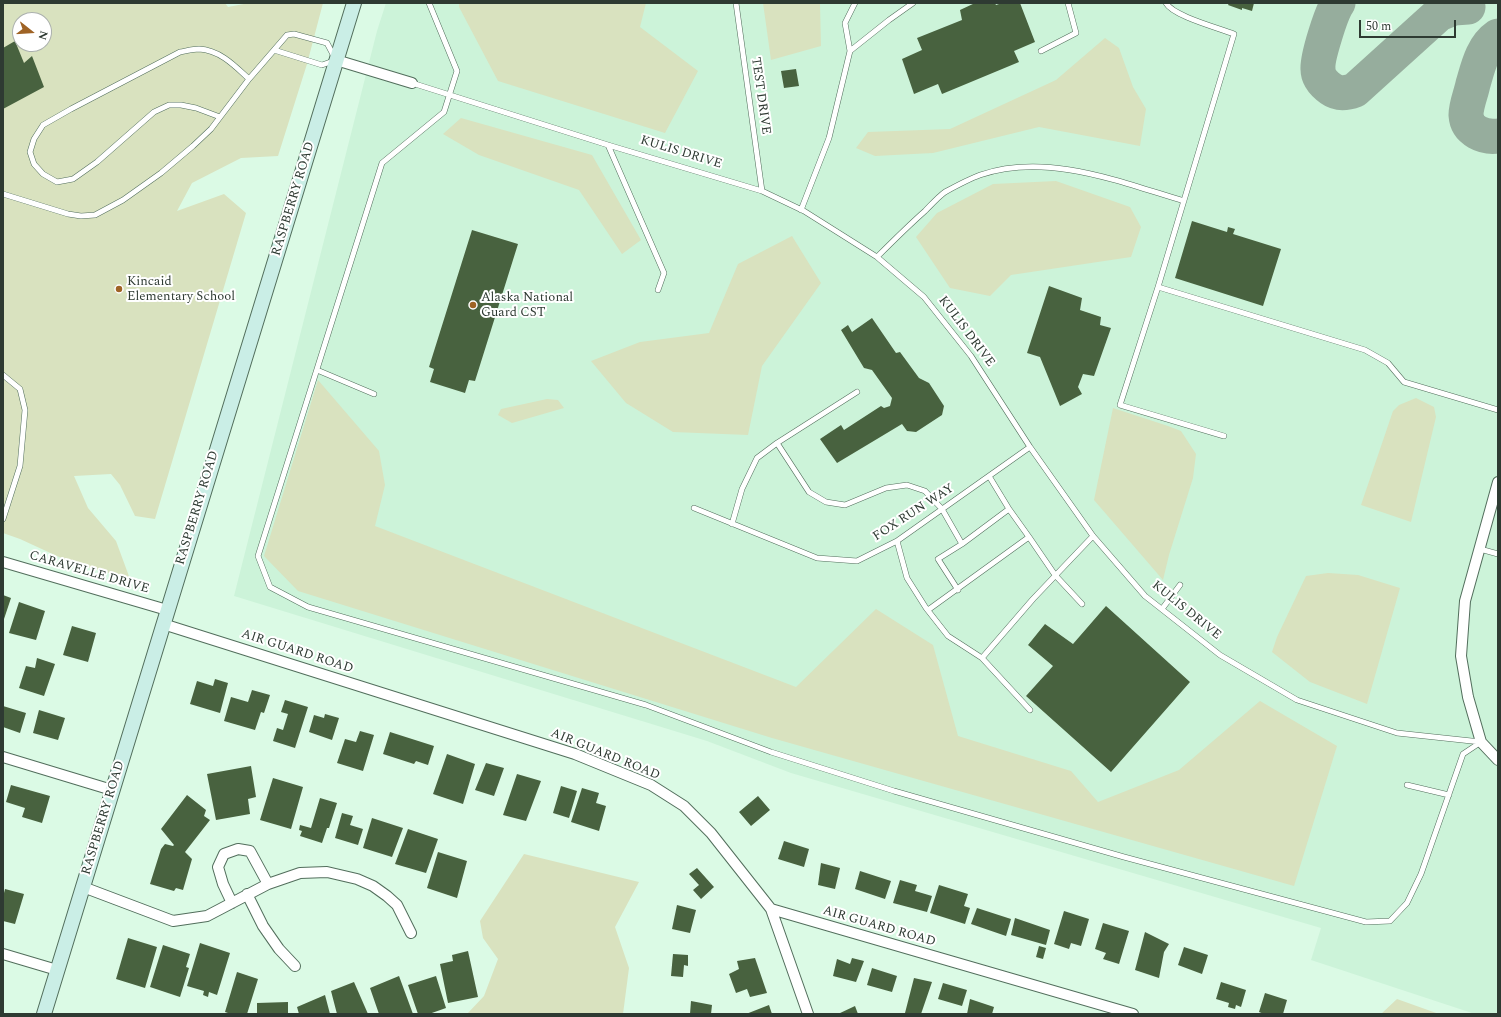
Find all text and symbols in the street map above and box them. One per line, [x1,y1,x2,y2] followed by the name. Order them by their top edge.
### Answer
[12,12,52,52] north arrow
[1361,12,1458,38] scale bar
[1366,17,1391,36] text: 50 m
[34,29,52,42] text: N
[747,56,773,136] street label: TEST DRIVE
[638,133,724,173] street label: KULIS DRIVE
[269,140,319,258] street label: RASPBERRY ROAD
[127,274,235,305] place label: Kincaid Elementary School
[114,284,124,294] marker: Kincaid Elementary School
[481,290,573,321] place label: Alaska National Guard CST
[934,294,998,370] street label: KULIS DRIVE
[468,300,478,310] marker: Alaska National Guard CST
[173,449,223,567] street label: RASPBERRY ROAD
[870,481,958,545] street label: FOX RUN WAY
[27,548,151,598] street label: CARAVELLE DRIVE
[1148,578,1224,644] street label: KULIS DRIVE
[239,627,355,677] street label: AIR GUARD ROAD
[548,726,662,784] street label: AIR GUARD ROAD
[79,759,129,877] street label: RASPBERRY ROAD
[821,903,937,951] street label: AIR GUARD ROAD

